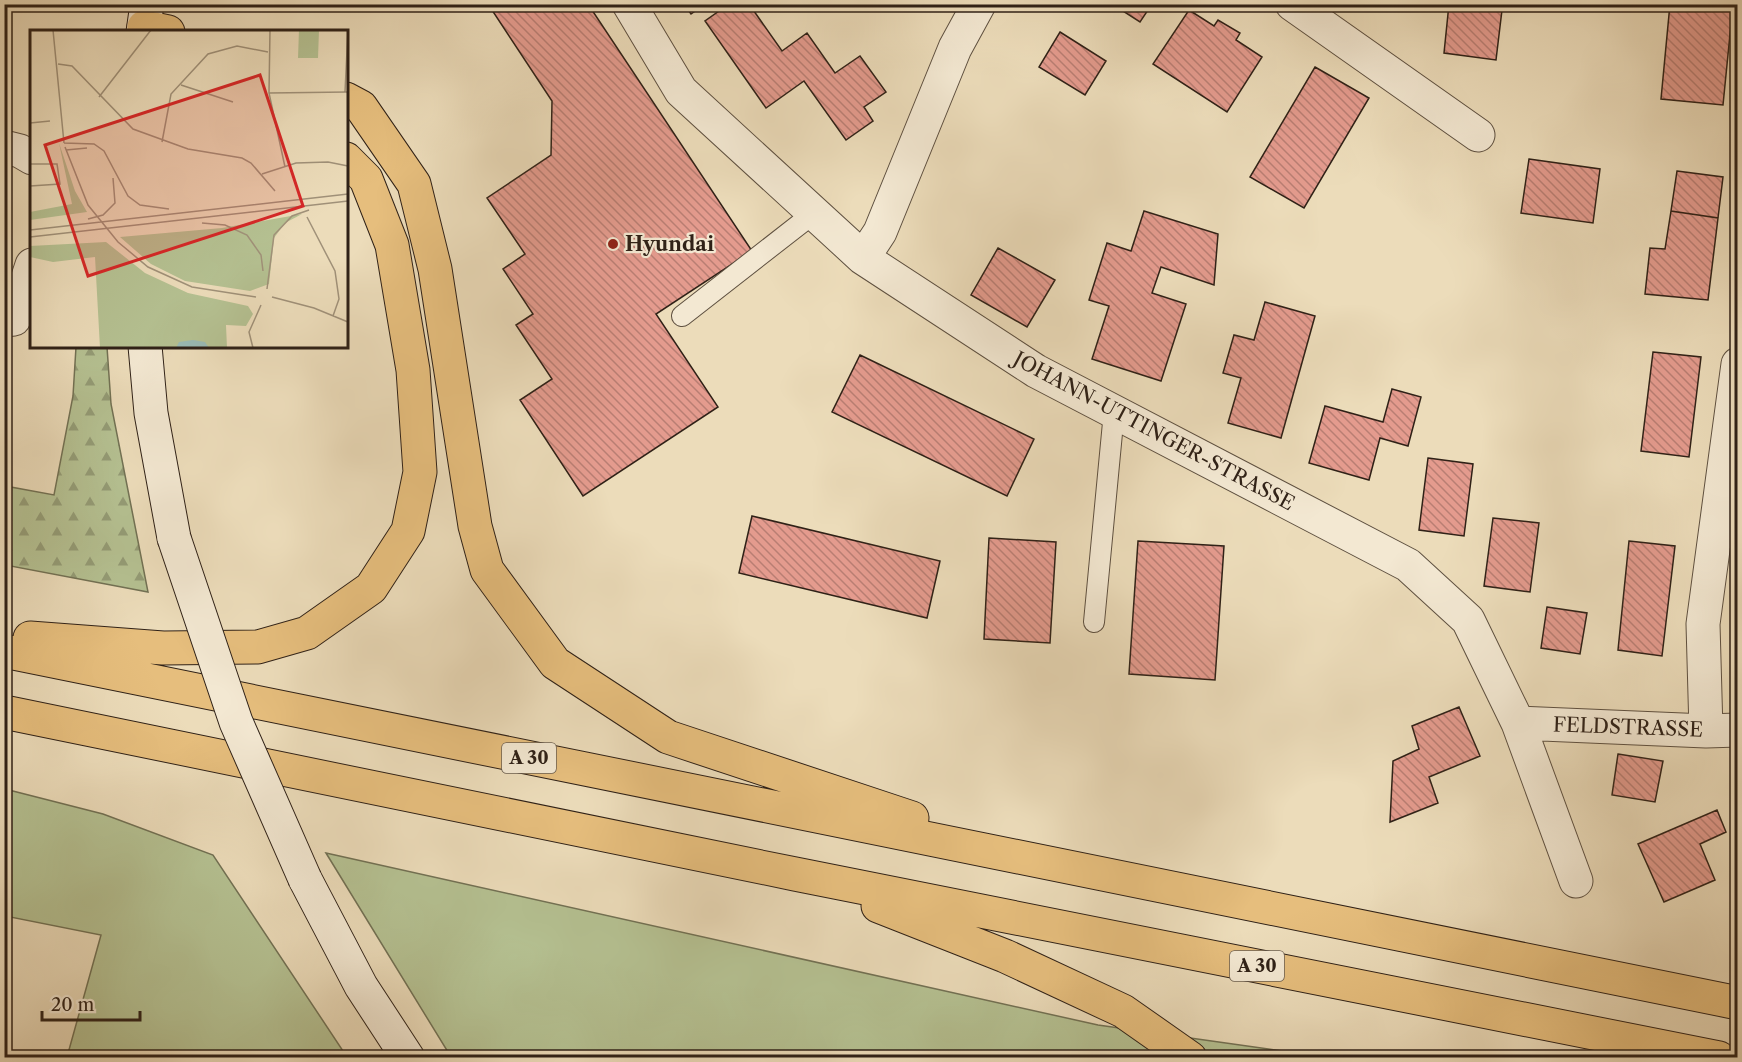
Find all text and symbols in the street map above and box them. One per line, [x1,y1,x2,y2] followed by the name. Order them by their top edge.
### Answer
[30,30,348,348] inset map
[625,232,714,256] place label: Hyundai
[606,237,620,251] marker: Hyundai
[1007,345,1299,515] street label: JOHANN-UTTINGER-STRASSE
[1553,712,1703,742] street label: FELDSTRASSE
[502,743,556,773] road number: A 30
[1230,951,1284,981] road number: A 30
[42,984,140,1022] scale bar
[51,994,95,1016] text: 20 m

